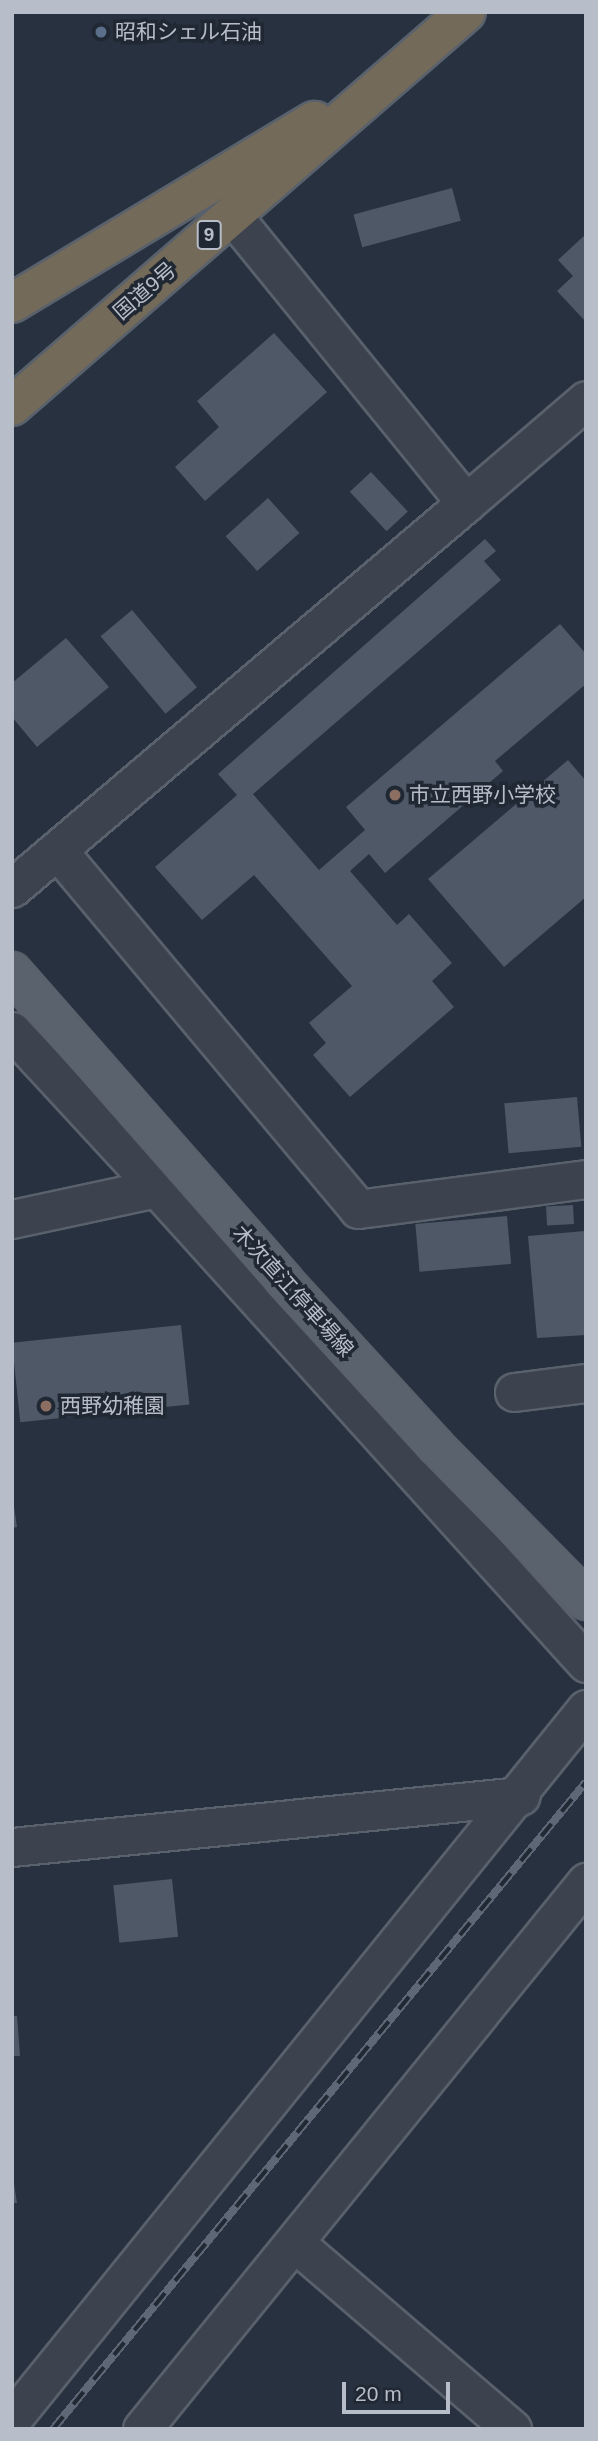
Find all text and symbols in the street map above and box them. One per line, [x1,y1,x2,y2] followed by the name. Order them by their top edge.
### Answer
[115,19,262,45] place label: 昭和シェル石油
[93,24,109,40] marker: 昭和シェル石油
[195,219,223,250] road number: 9
[109,257,181,325] street label: 国道9号
[409,782,556,808] place label: 市立西野小学校
[387,787,403,803] marker: 市立西野小学校
[227,1220,359,1362] street label: 木次直江停車場線
[60,1393,165,1419] place label: 西野幼稚園
[38,1398,54,1414] marker: 西野幼稚園
[346,2368,454,2412] scale bar
[355,2382,402,2405] text: 20 m

